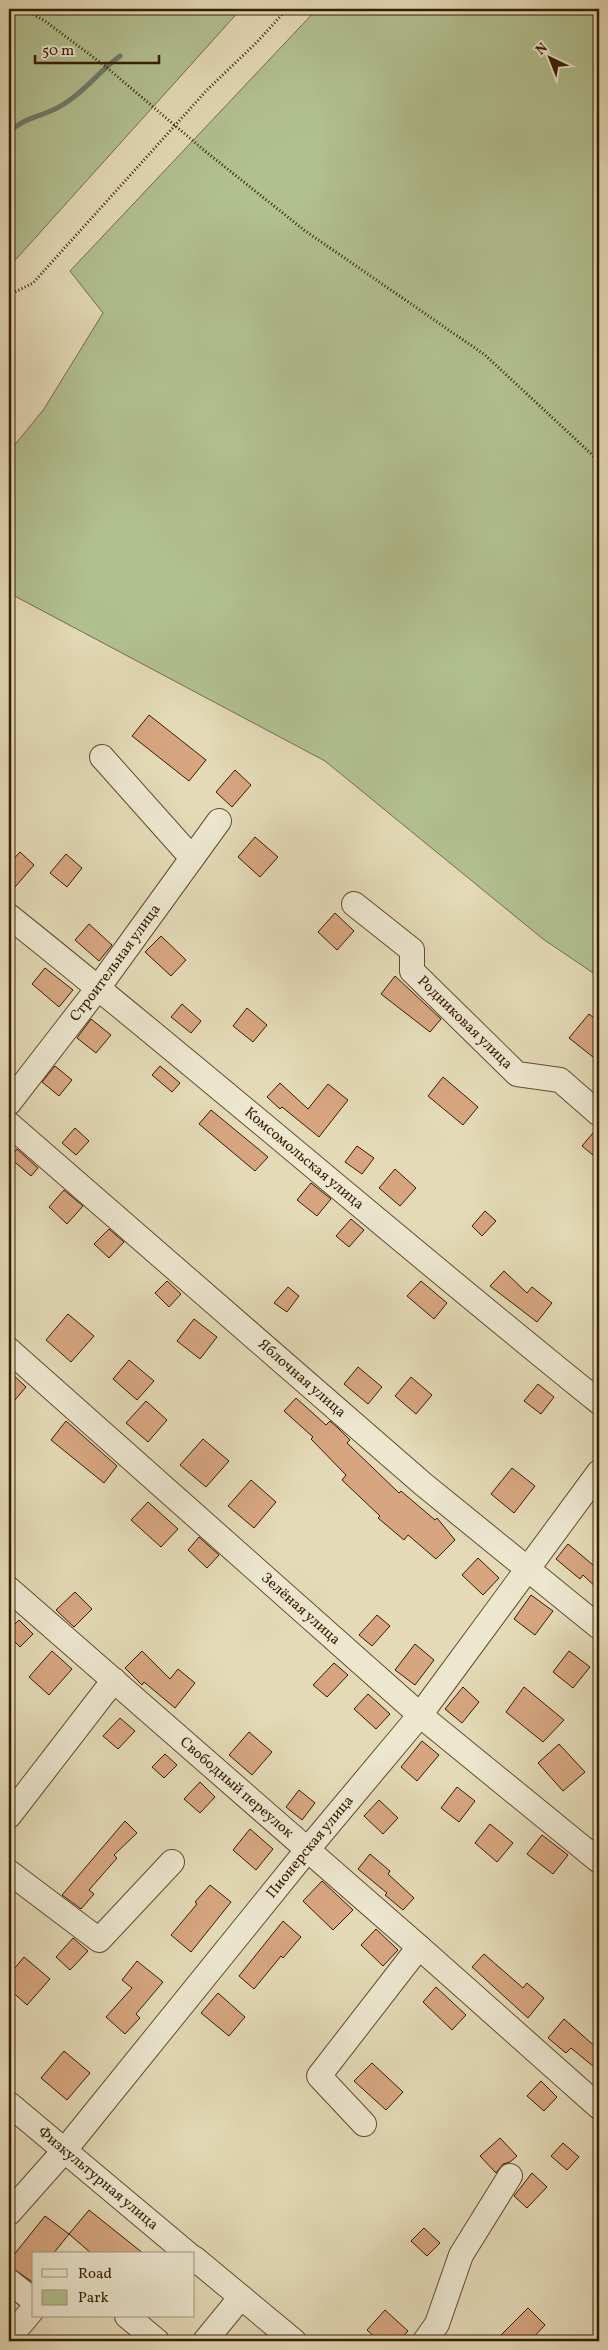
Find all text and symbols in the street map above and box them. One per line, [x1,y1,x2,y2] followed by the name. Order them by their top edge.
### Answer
[35,32,159,64] scale bar
[526,32,576,82] north arrow
[532,39,552,60] text: N
[42,41,74,62] text: 50 m
[65,900,166,1026] street label: Строительная улица
[412,971,517,1075] street label: Родниковая улица
[240,1102,368,1215] street label: Комсомольская улица
[253,1334,350,1423] street label: Яблочная улица
[256,1568,345,1650] street label: Зелёная улица
[175,1732,298,1843] street label: Свободный переулок
[262,1791,359,1903] street label: Пионерская улица
[33,2122,163,2235] street label: Физкультурная улица
[32,2252,195,2318] legend
[78,2264,112,2285] text: Road
[78,2288,109,2309] text: Park

